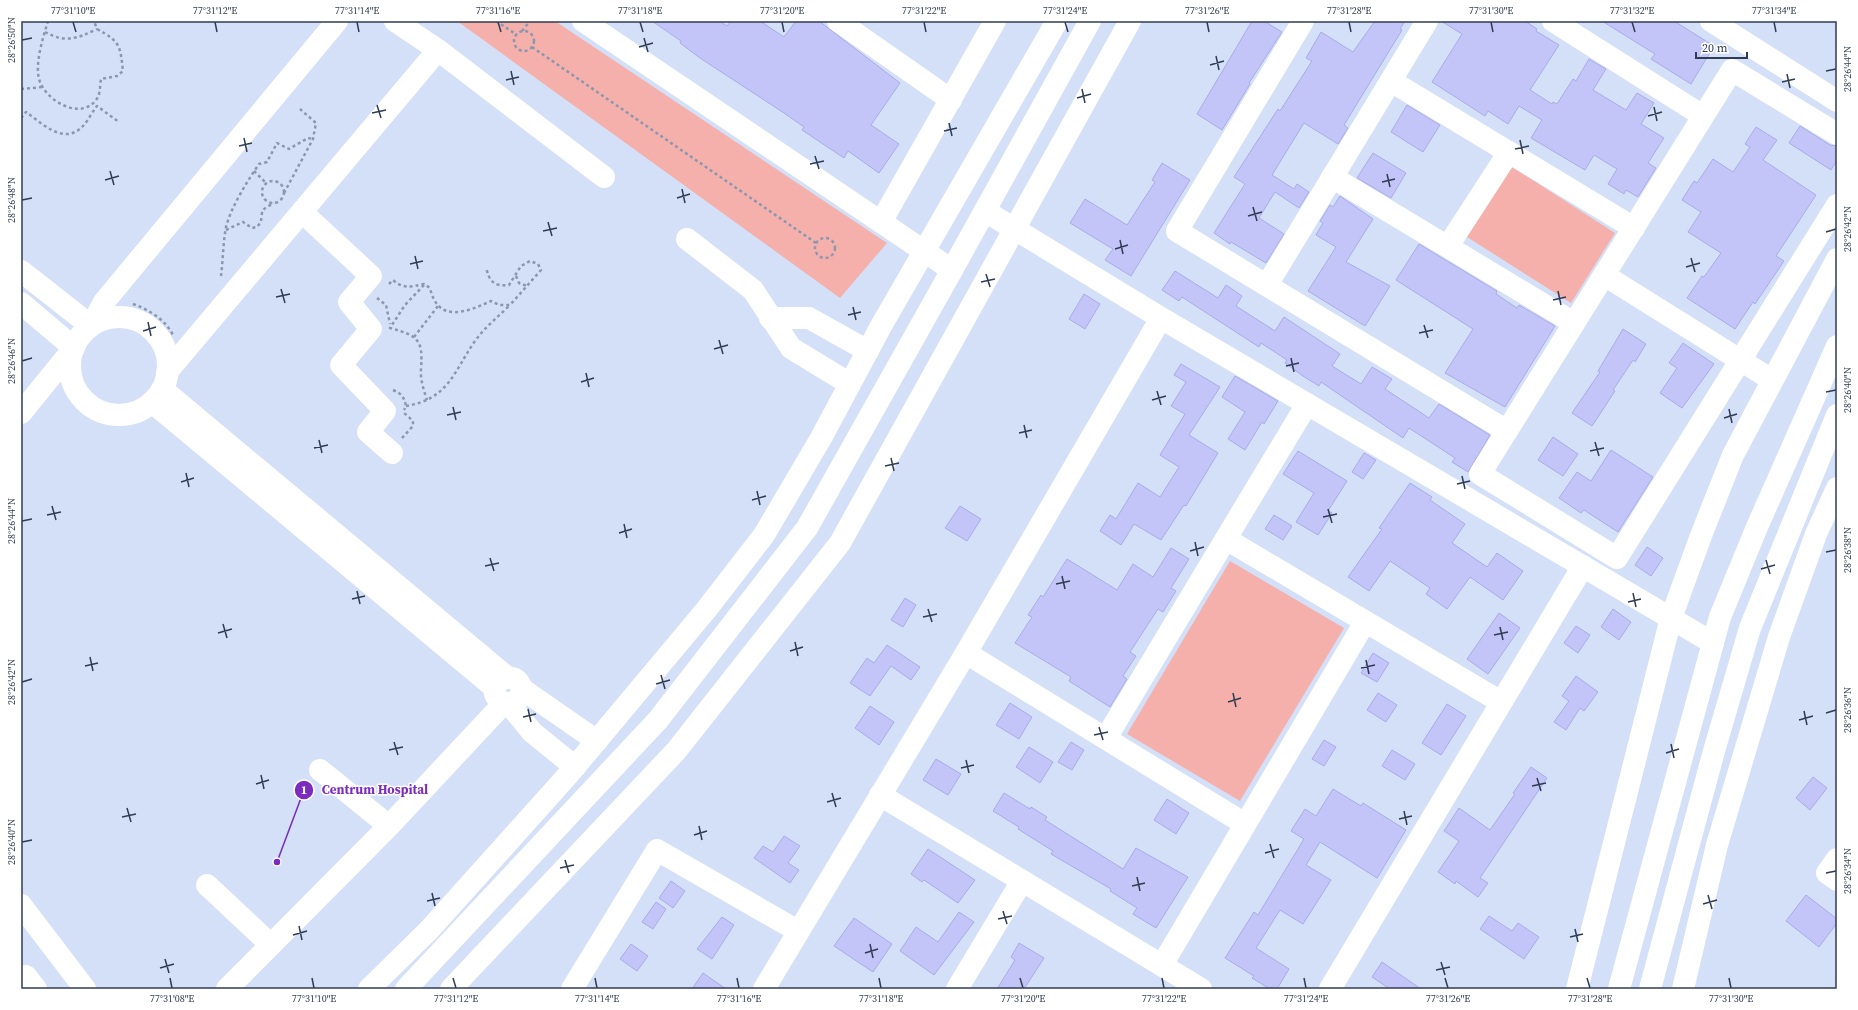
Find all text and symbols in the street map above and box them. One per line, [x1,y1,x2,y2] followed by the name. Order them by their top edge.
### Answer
[51,4,95,17] text: 77°31'10"E
[193,4,237,17] text: 77°31'12"E
[335,4,379,17] text: 77°31'14"E
[476,4,520,17] text: 77°31'16"E
[618,4,662,17] text: 77°31'18"E
[760,4,804,17] text: 77°31'20"E
[902,4,946,17] text: 77°31'22"E
[1043,4,1087,17] text: 77°31'24"E
[1185,4,1229,17] text: 77°31'26"E
[1327,4,1371,17] text: 77°31'28"E
[1469,4,1513,17] text: 77°31'30"E
[1610,4,1654,17] text: 77°31'32"E
[1752,4,1796,17] text: 77°31'34"E
[5,17,18,63] text: 28°26'50"N
[1696,34,1747,60] scale bar
[1702,40,1728,56] text: 20 m
[1841,46,1854,92] text: 28°26'44"N
[5,177,18,223] text: 28°26'48"N
[1841,206,1854,252] text: 28°26'42"N
[5,338,18,384] text: 28°26'46"N
[1841,367,1854,413] text: 28°26'40"N
[5,498,18,544] text: 28°26'44"N
[1841,527,1854,573] text: 28°26'38"N
[5,659,18,705] text: 28°26'42"N
[1841,687,1854,733] text: 28°26'36"N
[294,777,436,802] callout: Centrum Hospital
[322,781,428,798] text: Centrum Hospital
[301,782,307,798] text: 1
[5,819,18,865] text: 28°26'40"N
[1841,848,1854,894] text: 28°26'34"N
[150,992,194,1005] text: 77°31'08"E
[292,992,336,1005] text: 77°31'10"E
[434,992,478,1005] text: 77°31'12"E
[575,992,619,1005] text: 77°31'14"E
[717,992,761,1005] text: 77°31'16"E
[859,992,903,1005] text: 77°31'18"E
[1001,992,1045,1005] text: 77°31'20"E
[1142,992,1186,1005] text: 77°31'22"E
[1284,992,1328,1005] text: 77°31'24"E
[1426,992,1470,1005] text: 77°31'26"E
[1568,992,1612,1005] text: 77°31'28"E
[1709,992,1753,1005] text: 77°31'30"E

